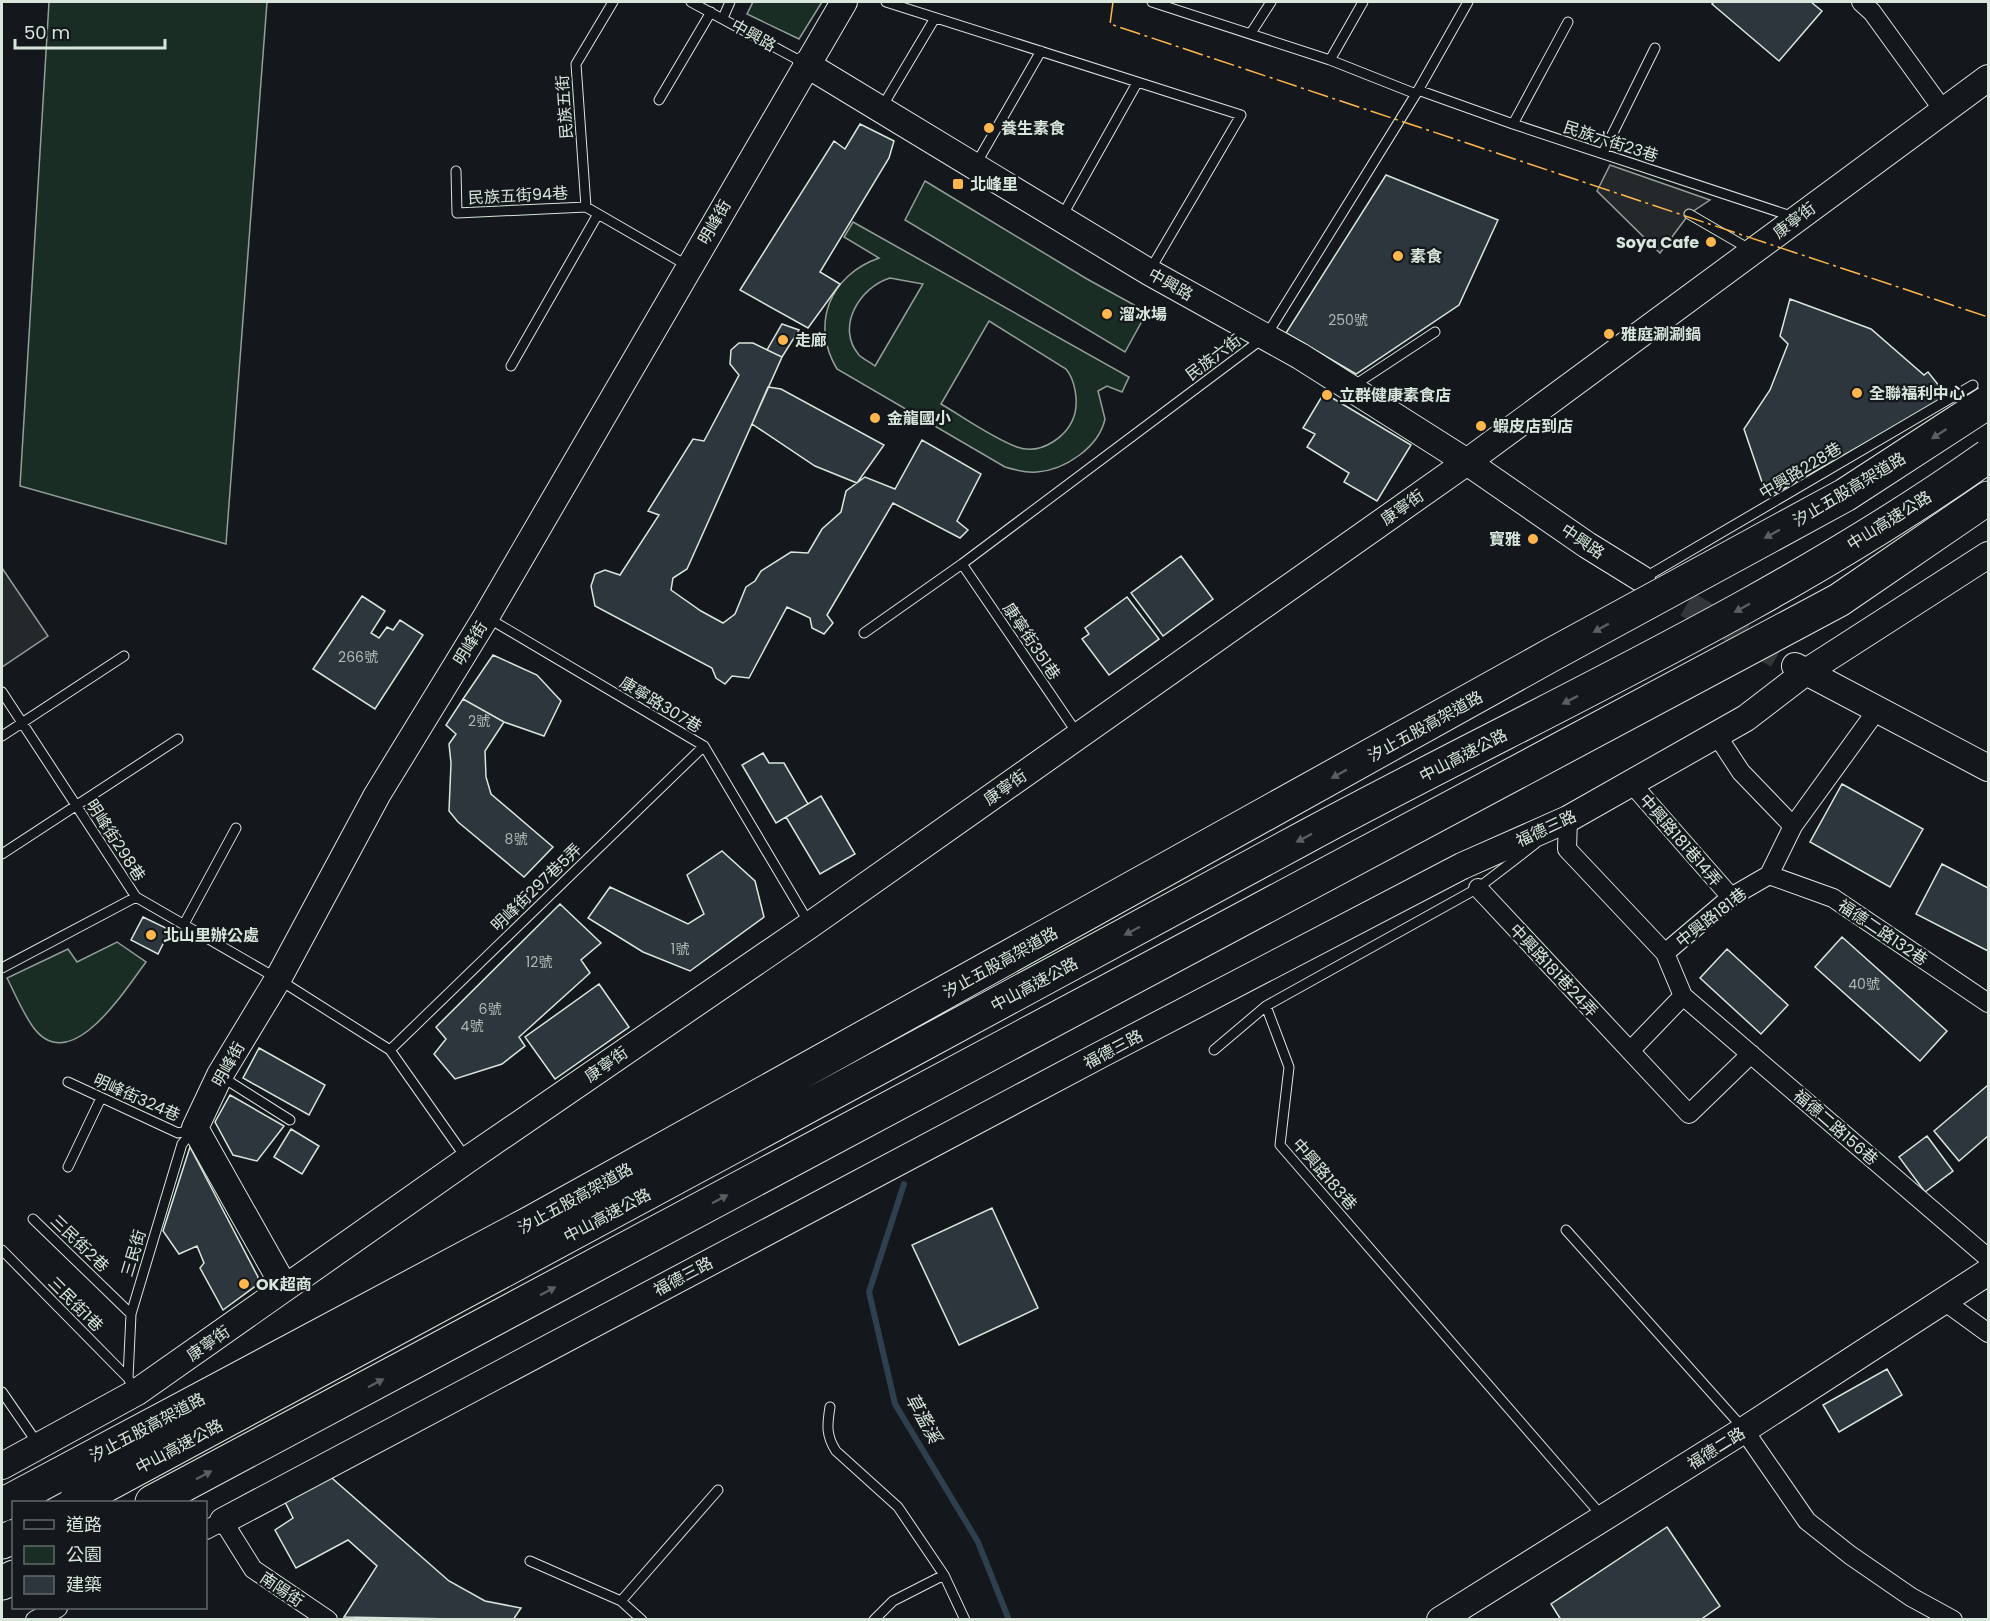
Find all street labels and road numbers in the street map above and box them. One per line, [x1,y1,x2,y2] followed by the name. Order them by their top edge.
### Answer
[727,14,780,57] street label: 中興路
[551,74,578,140] street label: 民族五街
[1560,115,1661,168] street label: 民族六街23巷
[467,181,569,210] street label: 民族五街94巷
[692,196,736,249] street label: 明峰街
[1768,197,1820,244] street label: 康寧街
[1144,263,1197,306] street label: 中興路
[1181,329,1246,386] street label: 民族六街
[1755,437,1846,504] street label: 中興路228巷
[1788,447,1910,532] street label: 汐止五股高架道路
[1376,484,1429,531] street label: 康寧街
[1842,485,1936,556] street label: 中山高速公路
[1556,518,1609,564] street label: 中興路
[997,598,1066,684] street label: 康寧街351巷
[448,617,493,670] street label: 明峰街
[615,671,706,738] street label: 康寧路307巷
[1364,685,1487,768] street label: 汐止五股高架道路
[1415,723,1511,787] street label: 中山高速公路
[979,764,1032,811] street label: 康寧街
[1634,789,1727,891] street label: 中興路181巷14弄
[81,795,151,886] street label: 明峰街298巷
[1512,805,1580,852] street label: 福德三路
[486,838,587,937] street label: 明峰街297巷5弄
[1671,882,1752,952] street label: 中興路181巷
[1833,894,1932,971] street label: 福德二路132巷
[1504,919,1603,1022] street label: 中興路181巷24弄
[939,921,1062,1004] street label: 汐止五股高架道路
[986,952,1082,1017] street label: 中山高速公路
[1080,1024,1147,1075] street label: 福德三路
[207,1038,250,1091] street label: 明峰街
[580,1041,633,1088] street label: 康寧街
[90,1068,184,1127] street label: 明峰街324巷
[1788,1084,1883,1171] street label: 福德二路156巷
[1287,1133,1362,1215] street label: 中興路183巷
[514,1157,637,1240] street label: 汐止五股高架道路
[559,1183,655,1248] street label: 中山高速公路
[45,1210,114,1277] street label: 三民街2巷
[115,1227,151,1279] street label: 三民街
[650,1251,717,1302] street label: 福德三路
[43,1272,108,1337] street label: 三民街1巷
[182,1320,235,1367] street label: 康寧街
[85,1387,209,1468] street label: 汐止五股高架道路
[131,1414,227,1479] street label: 中山高速公路
[1683,1422,1750,1475] street label: 福德二路
[255,1566,308,1612] street label: 南陽街

